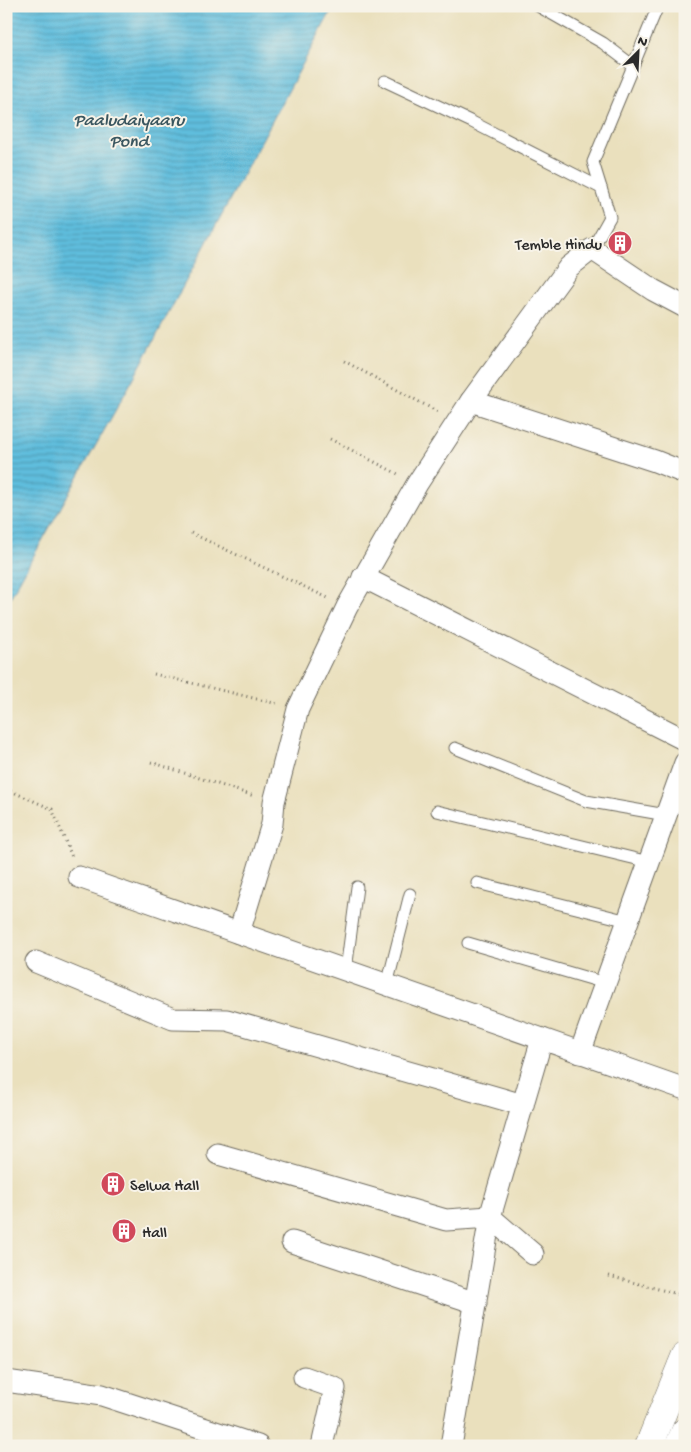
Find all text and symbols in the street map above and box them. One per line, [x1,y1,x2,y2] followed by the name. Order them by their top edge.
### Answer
[614,28,664,78] north arrow
[635,33,650,52] text: N
[74,111,186,153] water label: Paaludaiyaaru Pond
[607,230,633,256] building icon: Temble Hindu
[514,237,602,256] place label: Temble Hindu
[100,1171,126,1197] building icon: Selwa Hall
[130,1178,199,1197] place label: Selwa Hall
[111,1218,137,1244] building icon: Hall
[142,1225,167,1244] place label: Hall

